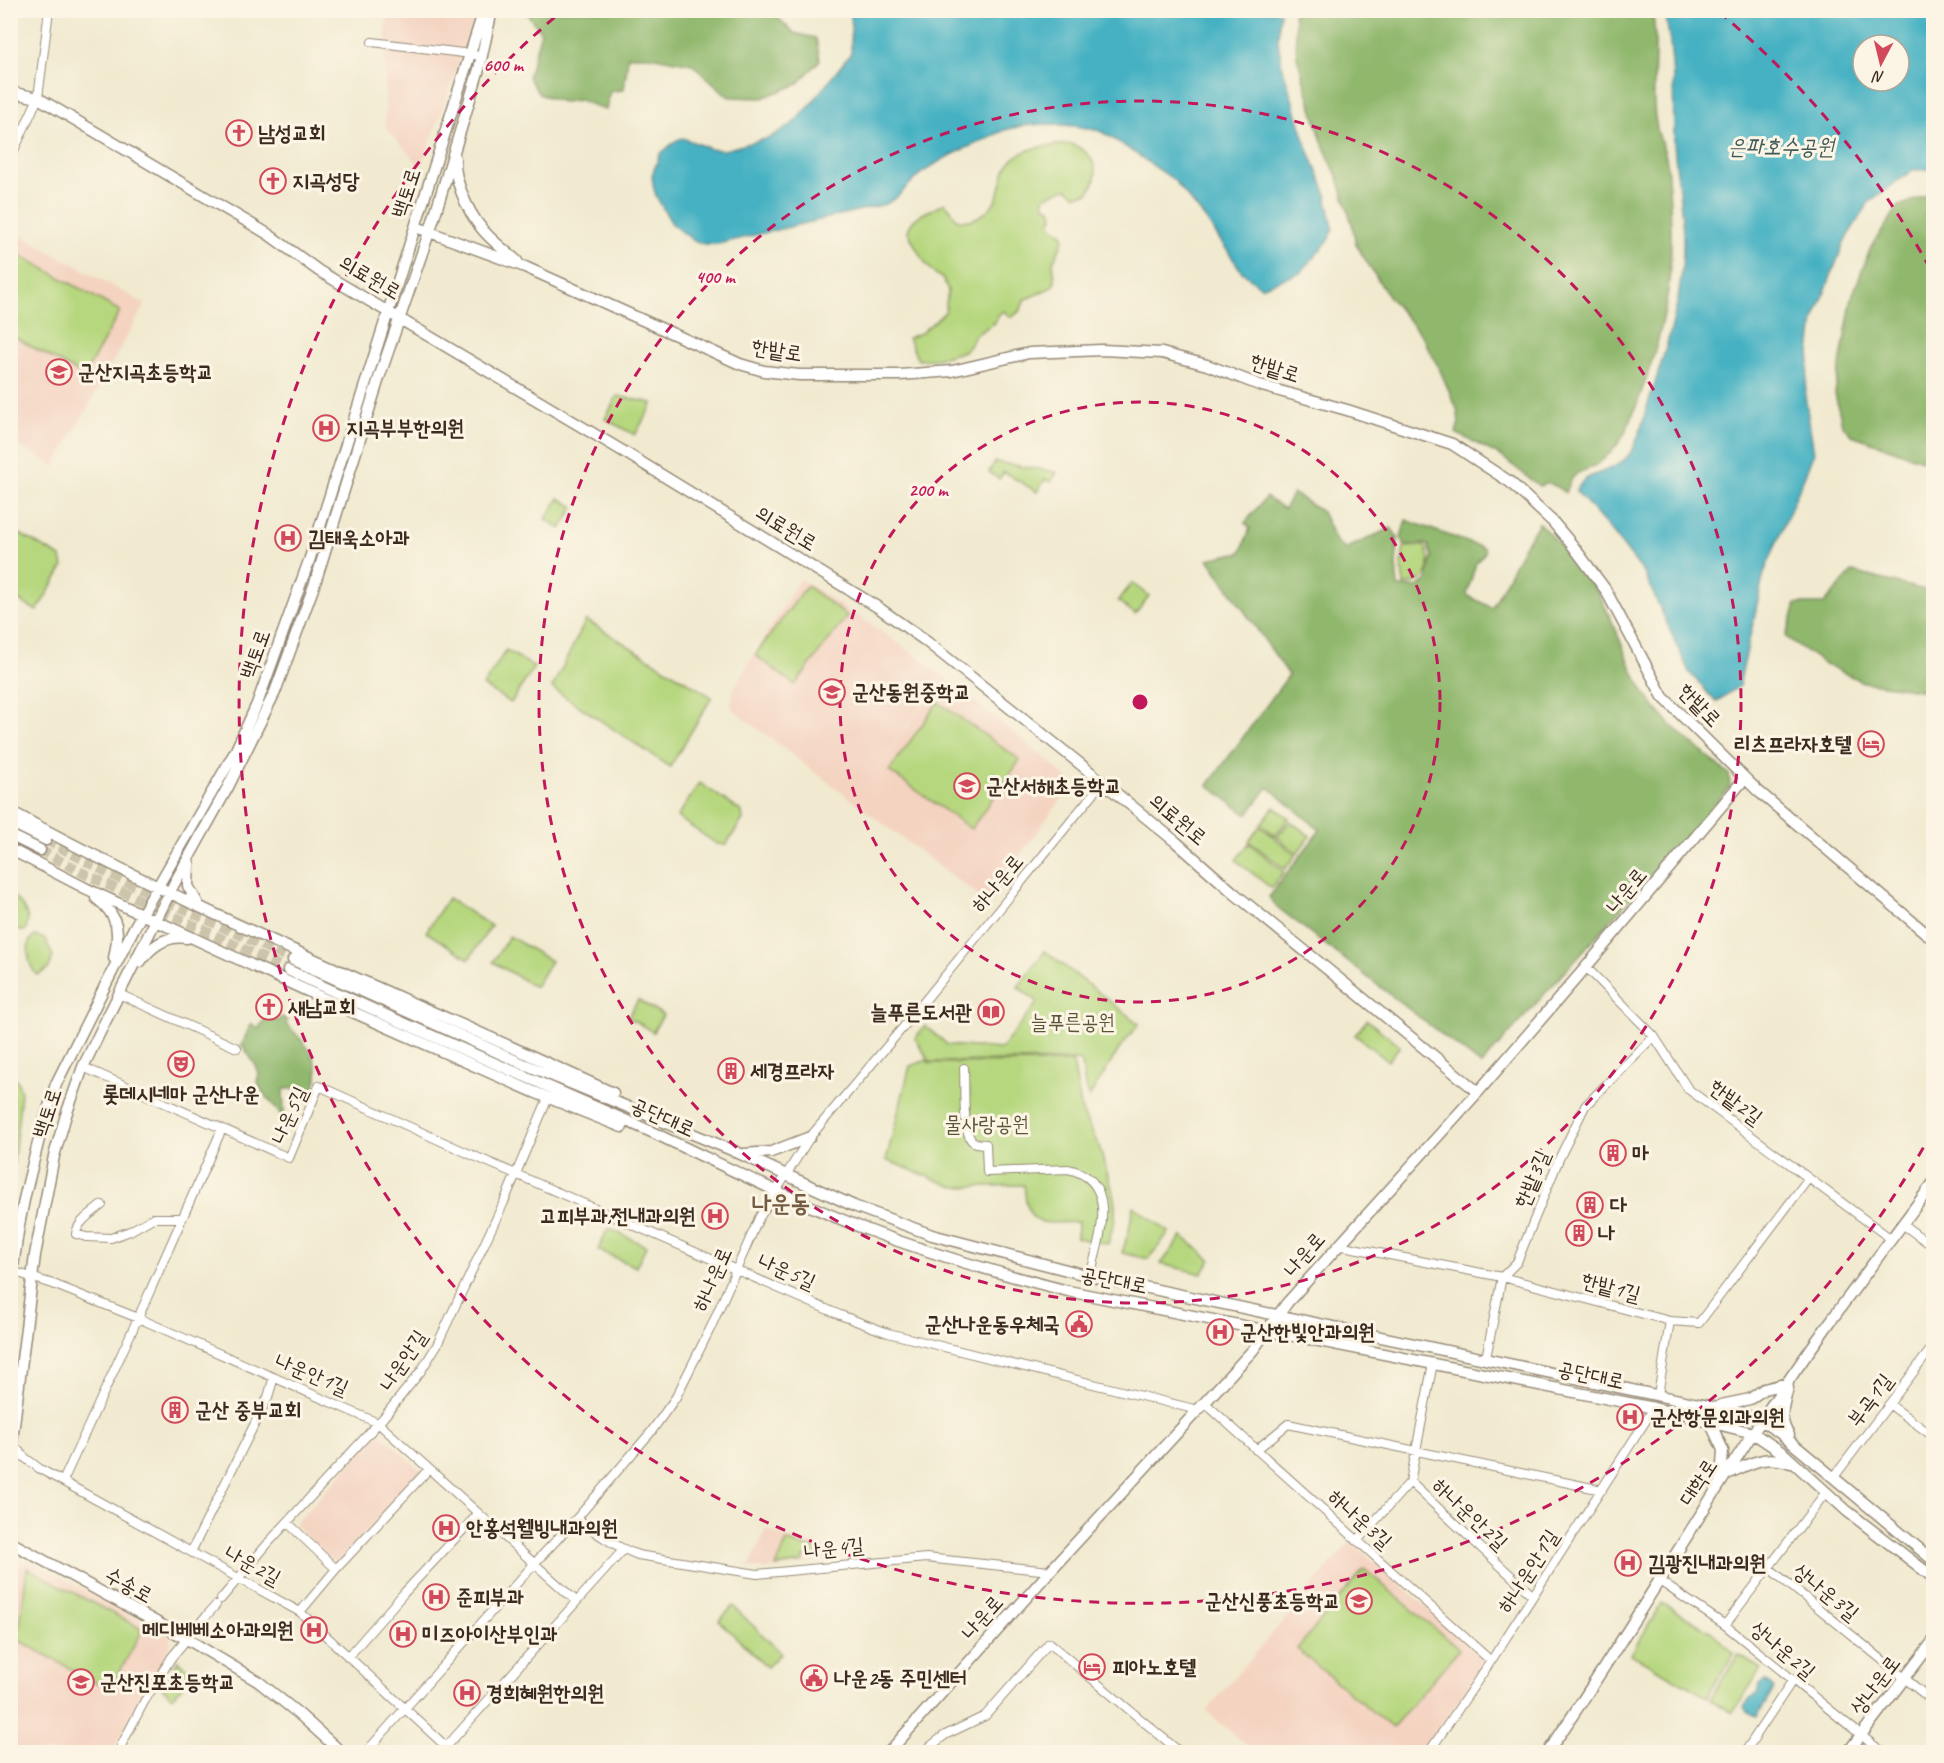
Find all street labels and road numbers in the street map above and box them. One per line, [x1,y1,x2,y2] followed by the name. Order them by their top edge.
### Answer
[386,165,426,221] street label: 백토로
[334,249,406,305] street label: 의료원로
[750,333,804,367] street label: 한밭로
[1247,348,1303,388] street label: 한밭로
[750,499,822,557] street label: 의료원로
[234,626,276,682] street label: 백토로
[1673,678,1727,732] street label: 한밭로
[1144,787,1212,851] street label: 의료원로
[965,849,1029,917] street label: 하나운로
[1600,862,1652,918] street label: 나운로
[1704,1074,1768,1131] street label: 한밭2길
[265,1082,314,1148] street label: 나운5길
[27,1085,67,1141] street label: 백토로
[627,1091,699,1143] street label: 공단대로
[1508,1146,1556,1212] street label: 한밭3길
[1278,1226,1330,1282] street label: 나운로
[686,1243,738,1315] street label: 하나운로
[754,1247,820,1295] street label: 나운5길
[1078,1261,1150,1299] street label: 공단대로
[1579,1267,1644,1307] street label: 한밭1길
[373,1325,433,1395] street label: 나운안길
[271,1347,353,1401] street label: 나운안1길
[1555,1355,1627,1395] street label: 공단대로
[1842,1368,1899,1432] street label: 부곡1길
[1673,1454,1723,1510] street label: 대학로
[1427,1472,1513,1556] street label: 하나운안2길
[1323,1484,1397,1555] street label: 하나운3길
[1492,1524,1565,1617] street label: 하나운안1길
[803,1532,865,1564] street label: 나운4길
[220,1539,286,1591] street label: 나운2길
[1788,1558,1864,1626] street label: 상나운3길
[101,1561,157,1609] street label: 수송로
[955,1589,1009,1645] street label: 나운로
[1745,1615,1821,1685] street label: 상나운2길
[1844,1650,1906,1720] street label: 상나운로

